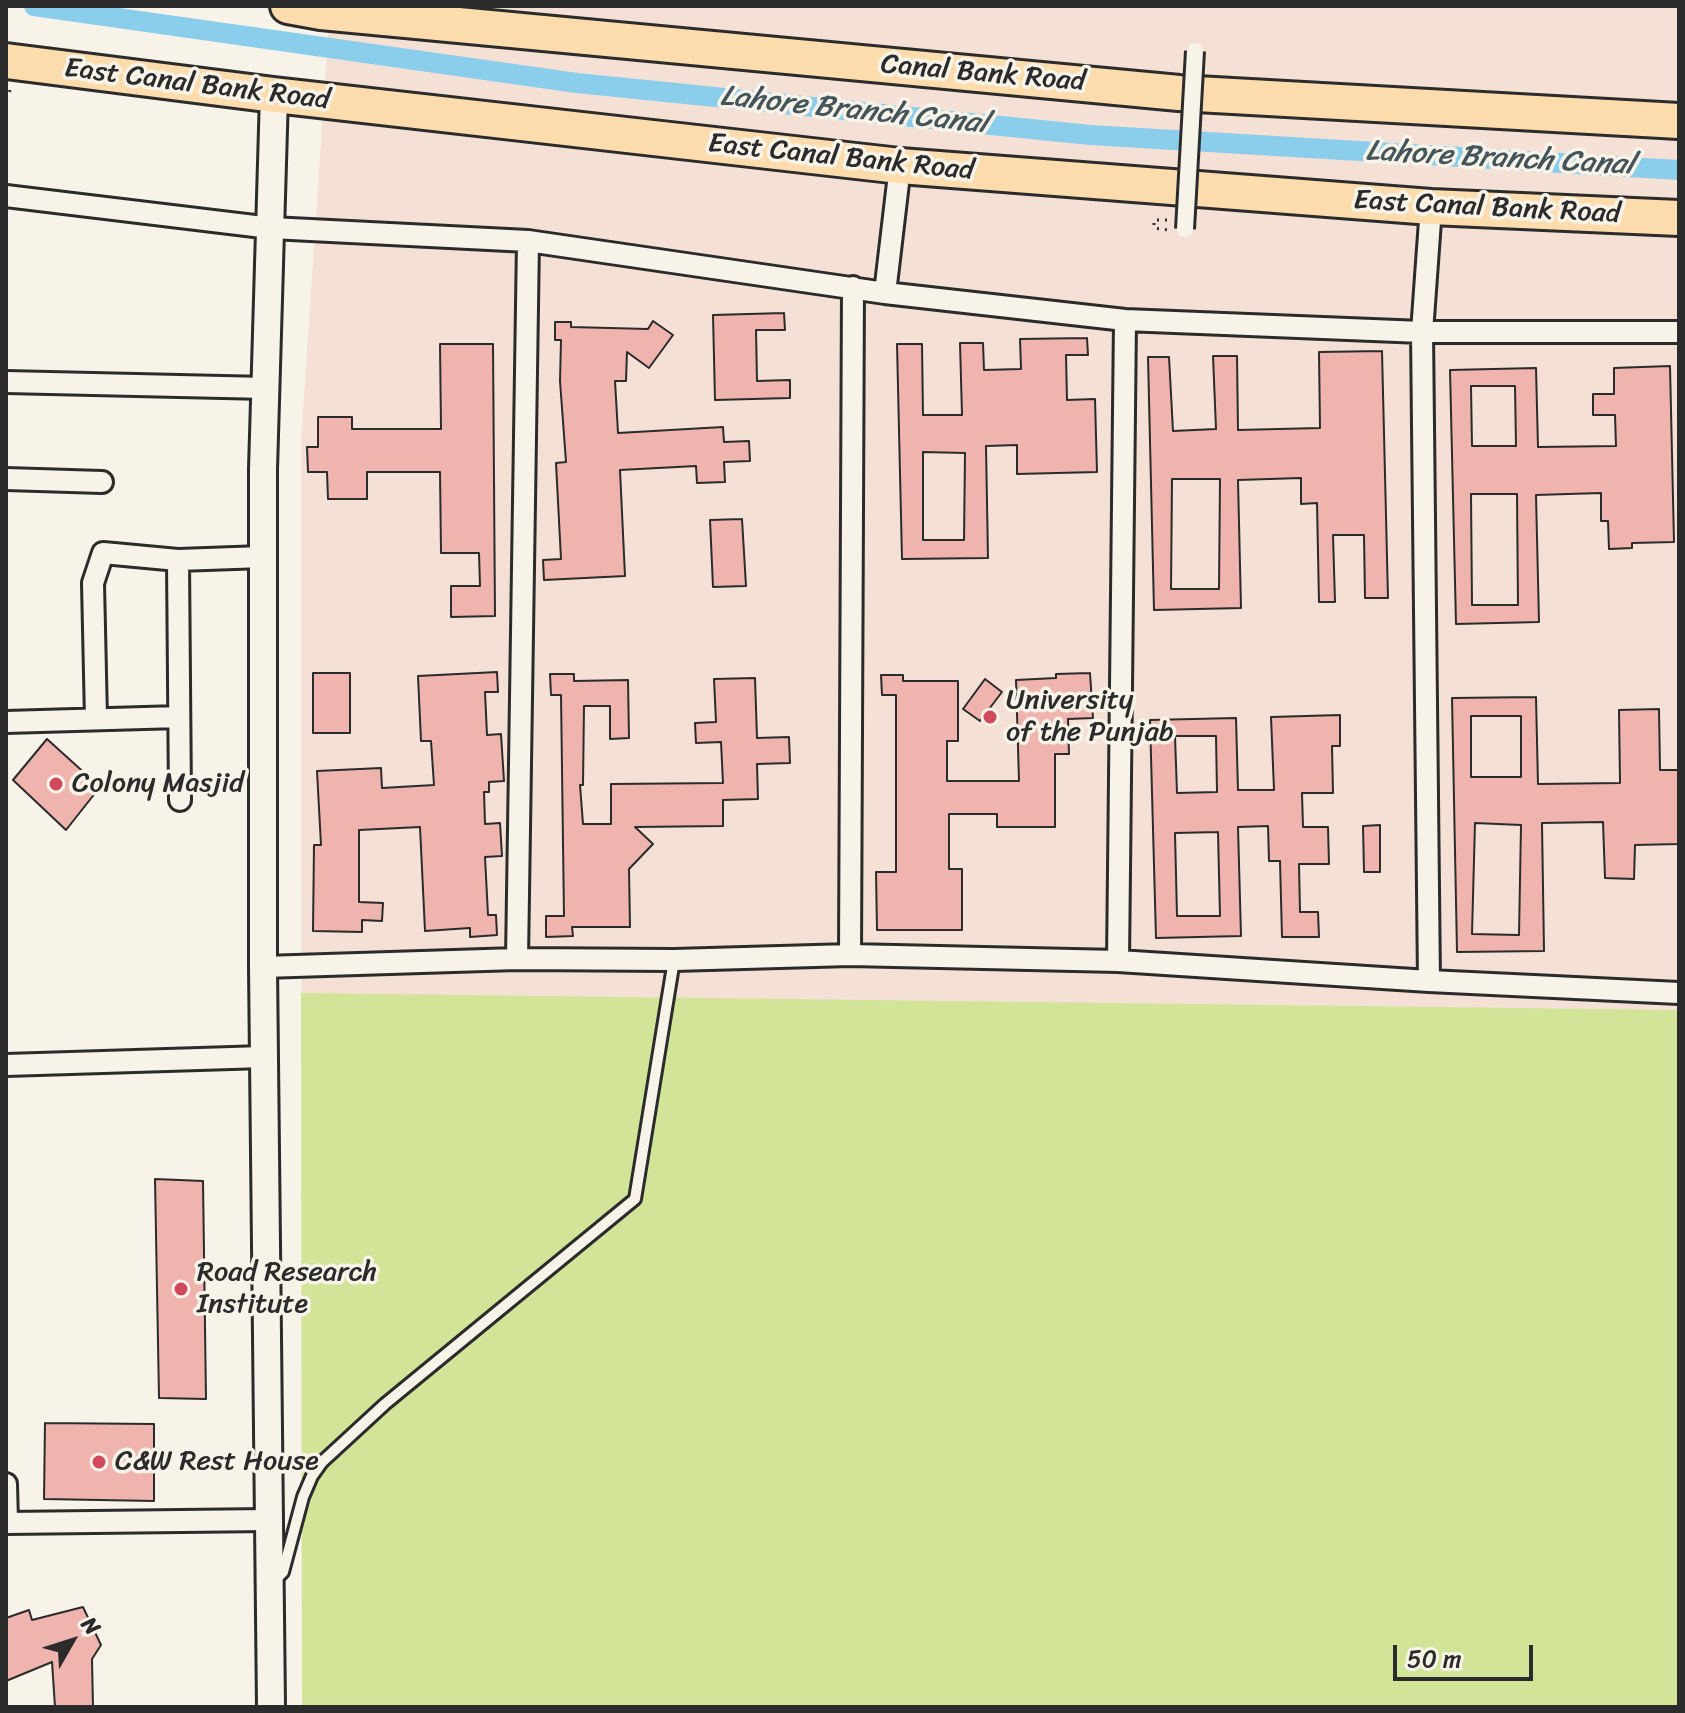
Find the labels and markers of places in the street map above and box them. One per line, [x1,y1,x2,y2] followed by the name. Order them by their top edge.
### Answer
[1006,684,1174,750] place label: University of the Punjab
[981,708,999,726] marker: University of the Punjab
[72,767,244,801] place label: Colony Masjid
[47,775,65,793] marker: Colony Masjid
[197,1256,377,1322] place label: Road Research Institute
[172,1280,190,1298] marker: Road Research Institute
[115,1445,319,1479] place label: C&W Rest House
[90,1453,108,1471] marker: C&W Rest House

